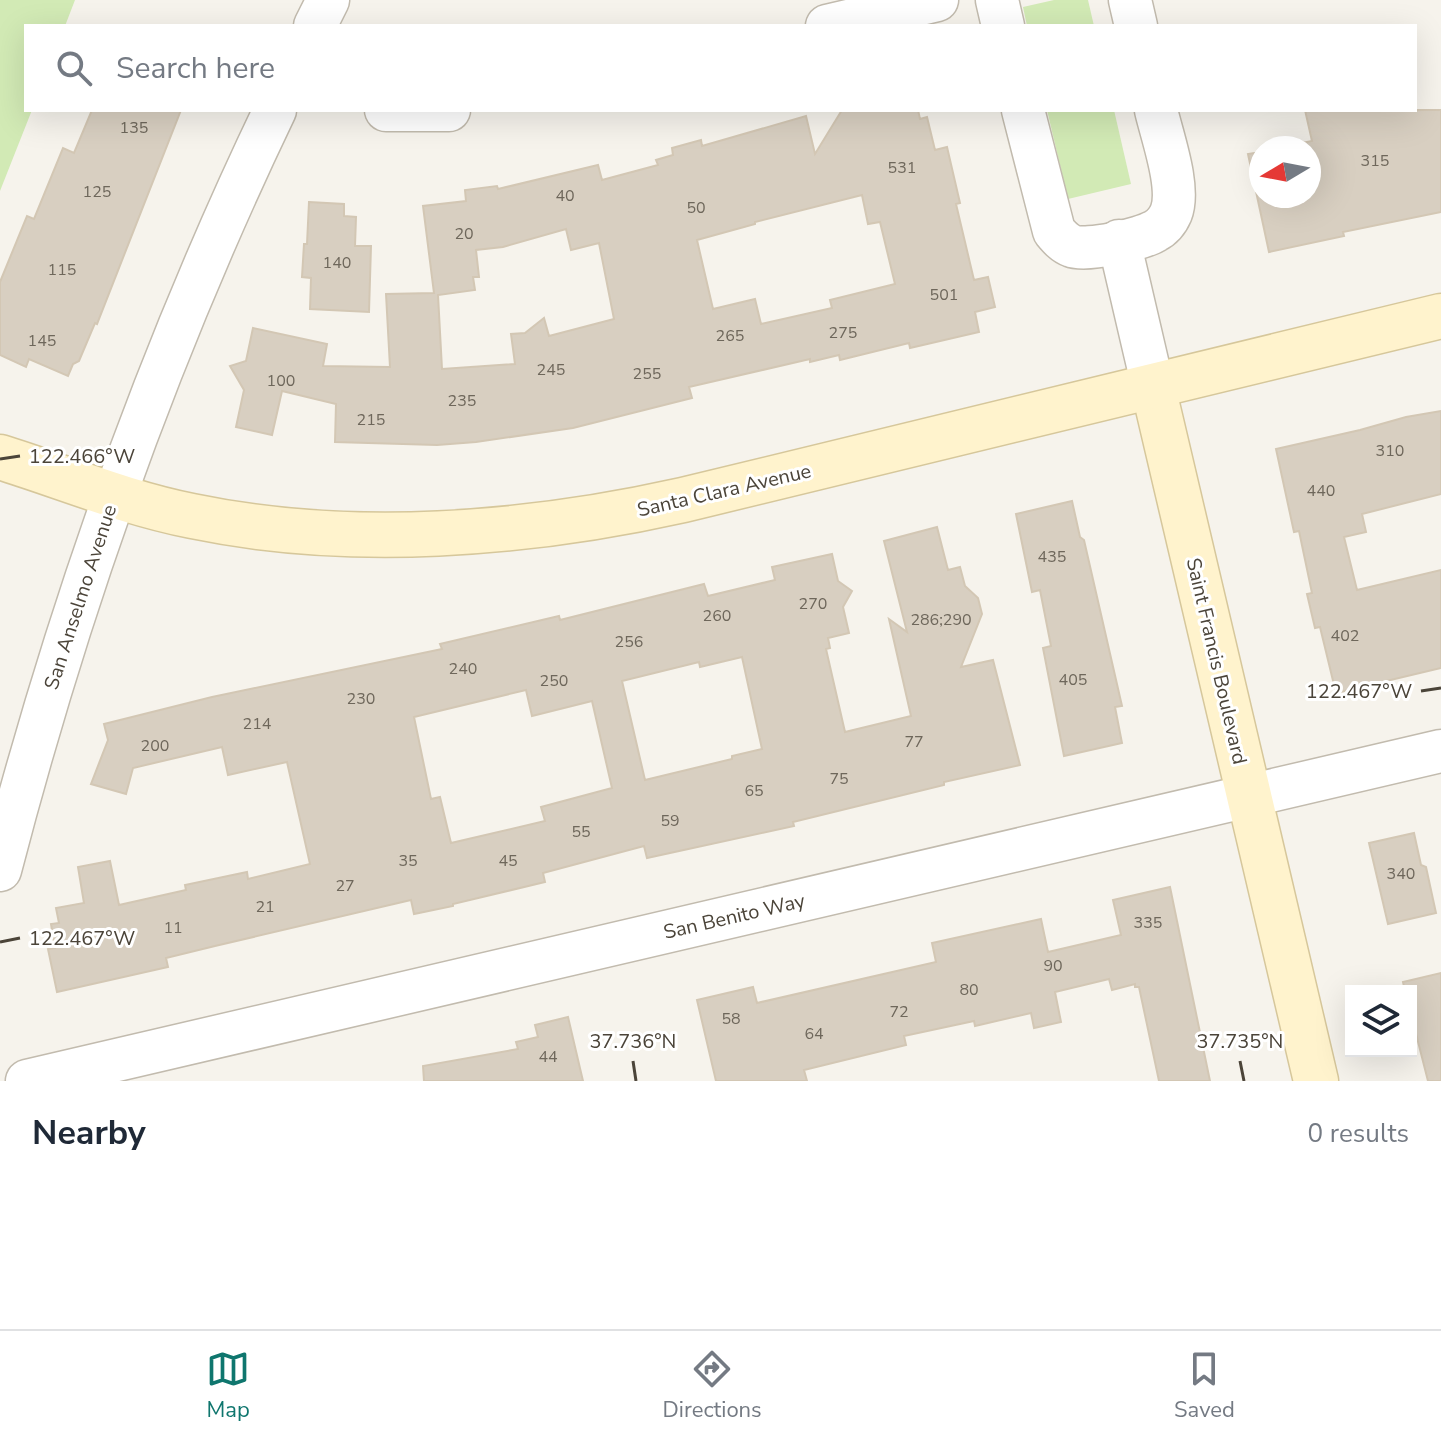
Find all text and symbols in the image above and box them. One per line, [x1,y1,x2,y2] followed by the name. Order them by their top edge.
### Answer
[24,24,1417,112] search box
[52,46,96,90] icon: search
[116,48,275,89] text: Search here
[120,117,148,139] house number: 135
[1249,136,1321,208] north arrow
[1361,150,1389,172] house number: 315
[888,157,916,179] house number: 531
[83,181,111,203] house number: 125
[555,185,575,207] house number: 40
[686,197,706,219] house number: 50
[454,223,474,245] house number: 20
[323,252,351,274] house number: 140
[48,259,76,281] house number: 115
[930,284,958,306] house number: 501
[829,322,857,344] house number: 275
[716,325,744,347] house number: 265
[28,330,56,352] house number: 145
[537,359,565,381] house number: 245
[633,363,661,385] house number: 255
[267,370,295,392] house number: 100
[448,390,476,412] house number: 235
[357,409,385,431] house number: 215
[1376,440,1404,462] house number: 310
[29,443,135,470] text: 122.466°W
[634,457,814,524] street label: Santa Clara Avenue
[1307,480,1335,502] house number: 440
[38,501,123,693] street label: San Anselmo Avenue
[1038,546,1066,568] house number: 435
[1180,555,1253,767] street label: Saint Francis Boulevard
[799,593,827,615] house number: 270
[703,605,731,627] house number: 260
[910,609,972,631] house number: 286;290
[1331,625,1359,647] house number: 402
[615,631,643,653] house number: 256
[449,658,477,680] house number: 240
[1059,669,1087,691] house number: 405
[540,670,568,692] house number: 250
[1306,678,1412,705] text: 122.467°W
[347,688,375,710] house number: 230
[243,713,272,735] house number: 214
[904,731,924,753] house number: 77
[141,735,169,757] house number: 200
[829,768,849,790] house number: 75
[744,780,764,802] house number: 65
[660,810,680,832] house number: 59
[571,821,591,843] house number: 55
[398,850,418,872] house number: 35
[498,850,518,872] house number: 45
[1387,863,1415,885] house number: 340
[335,875,355,897] house number: 27
[661,887,808,946] street label: San Benito Way
[255,896,275,918] house number: 21
[1134,912,1162,934] house number: 335
[163,917,183,939] house number: 11
[29,925,135,952] text: 122.467°W
[1043,955,1063,977] house number: 90
[959,979,979,1001] house number: 80
[1345,985,1417,1057] map controls
[1345,985,1417,1057] button: layers
[889,1001,909,1023] house number: 72
[721,1008,741,1030] house number: 58
[804,1023,824,1045] house number: 64
[590,1028,676,1055] text: 37.736°N
[1197,1028,1283,1055] text: 37.735°N
[538,1046,558,1068] house number: 44
[32,1110,146,1156] text: Nearby
[1308,1116,1409,1151] text: 0 results
[206,1347,250,1425] tab: Map
[663,1347,762,1425] tab: Directions
[1174,1347,1235,1425] tab: Saved

